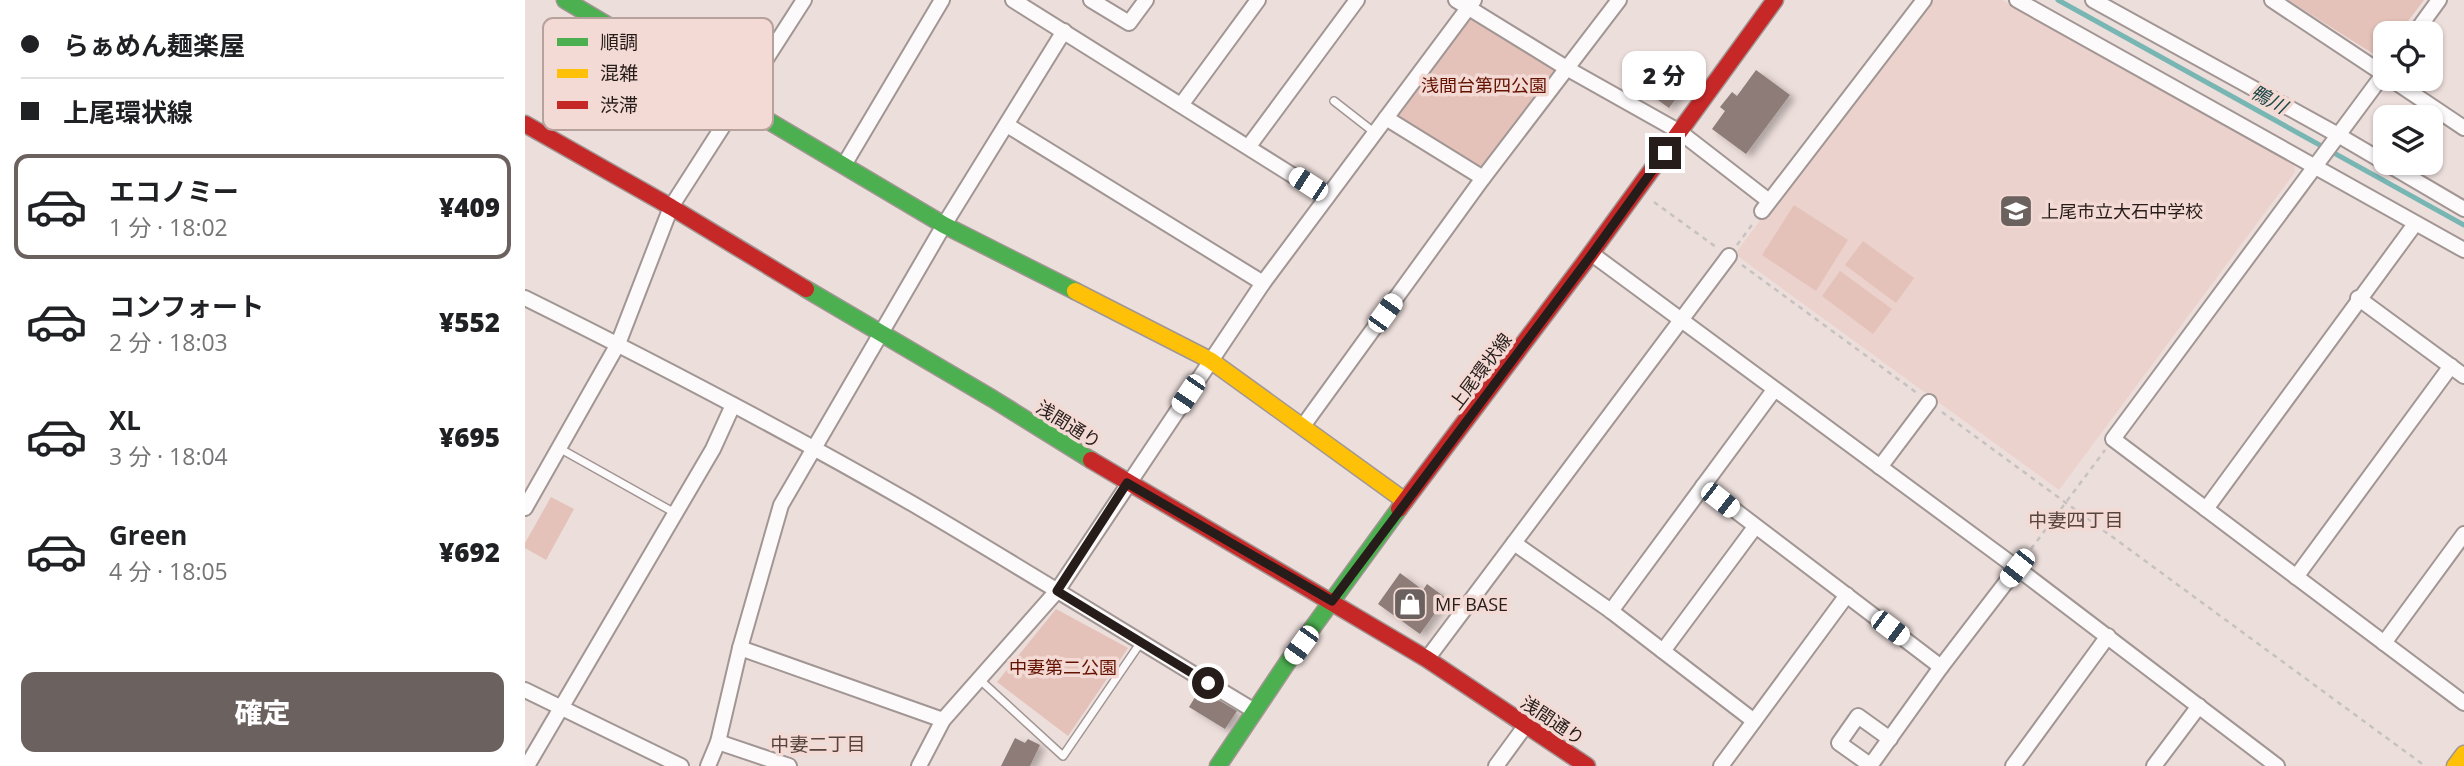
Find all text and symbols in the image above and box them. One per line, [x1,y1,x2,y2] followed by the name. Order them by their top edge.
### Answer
[543,18,773,130] legend
[2373,21,2443,175] map controls
[2373,21,2443,91] button: locate
[63,27,245,63] text: らぁめん麺楽屋
[600,29,638,55] text: 順調
[1623,52,1707,100] callout: 2 分
[1643,59,1685,91] text: 2 分
[600,60,638,86] text: 混雑
[1421,73,1547,97] park label: 浅間台第四公園
[2246,78,2294,121] water label: 鴨川
[600,92,638,118] text: 渋滞
[63,94,193,130] text: 上尾環状線
[2373,105,2443,175] button: layers
[1649,137,1681,169] route end
[1285,164,1332,204] car
[109,173,239,209] text: エコノミー
[25,175,88,238] icon: car
[439,189,500,225] text: ¥409
[1997,192,2035,230] school or university icon: 上尾市立大石中学校
[2041,199,2203,223] place label: 上尾市立大石中学校
[109,211,228,243] text: 1 分 · 18:02
[109,288,264,324] text: コンフォート
[25,290,88,353] icon: car
[1365,290,1406,336] car
[439,304,500,340] text: ¥552
[109,326,228,358] text: 2 分 · 18:03
[1443,328,1517,414] street label: 上尾環状線
[1168,371,1209,417] car
[1032,395,1106,453] street label: 浅間通り
[109,402,141,438] text: XL
[25,405,88,468] icon: car
[439,419,500,455] text: ¥695
[109,440,228,472] text: 3 分 · 18:04
[1697,479,1744,521] car
[2028,507,2124,533] district label: 中妻四丁目
[109,517,187,553] text: Green
[25,520,88,583] icon: car
[439,534,500,570] text: ¥692
[1996,545,2039,591] car
[109,555,228,587] text: 4 分 · 18:05
[1391,585,1429,623] shop icon: MF BASE
[1435,592,1508,616] place label: MF BASE
[1867,607,1914,649] car
[1281,622,1322,668] car
[1009,655,1117,679] park label: 中妻第二公園
[1192,667,1224,699] route start
[21,672,504,752] button: 確定
[1516,690,1590,750] street label: 浅間通り
[770,731,866,757] district label: 中妻二丁目

